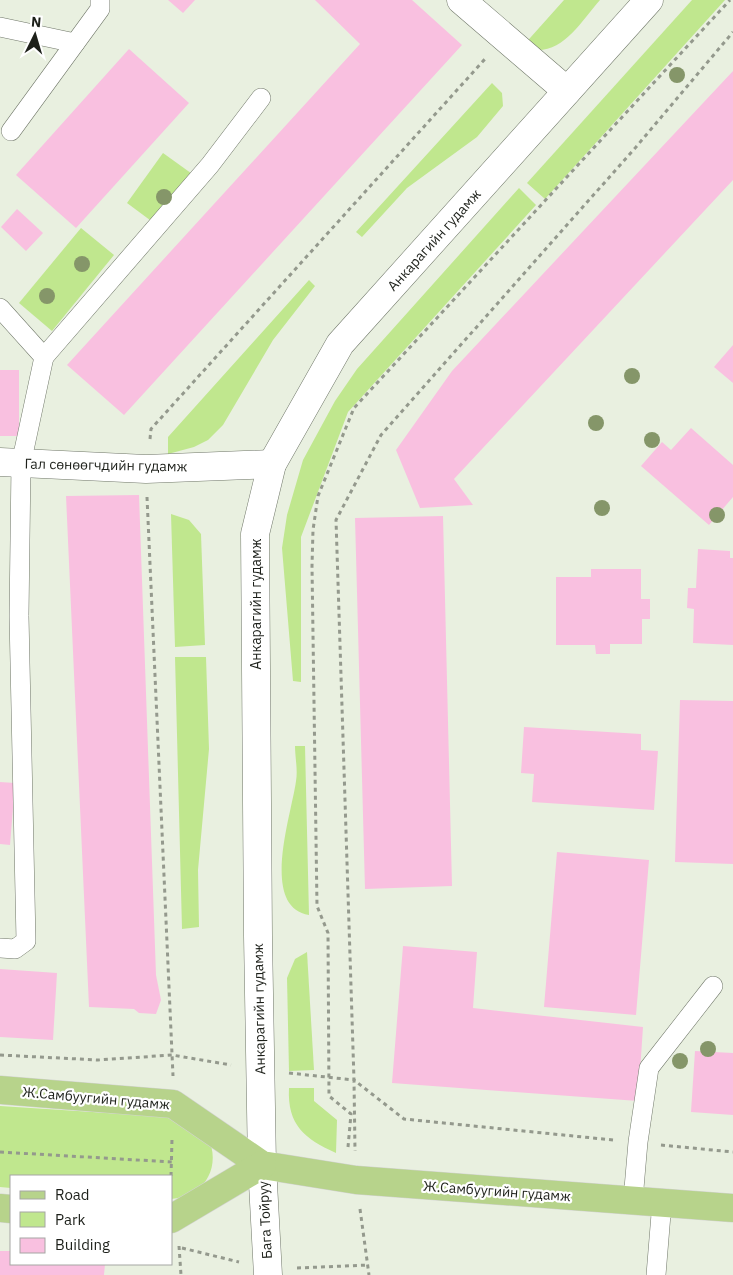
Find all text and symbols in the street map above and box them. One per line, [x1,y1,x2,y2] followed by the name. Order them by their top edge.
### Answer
[10,10,60,60] north arrow
[30,13,42,31] text: N
[383,185,485,295] street label: Анкарагийн гудамж
[24,455,188,475] street label: Гал сөнөөгчдийн гудамж
[247,538,265,670] street label: Анкарагийн гудамж
[249,943,269,1075] street label: Анкарагийн гудамж
[21,1083,171,1113] street label: Ж.Самбуугийн гудамж
[10,1175,172,1265] legend
[422,1177,572,1205] street label: Ж.Самбуугийн гудамж
[254,1180,276,1260] street label: Бага Тойруу
[55,1185,90,1204] text: Road
[55,1210,85,1229] text: Park
[55,1235,110,1254] text: Building

